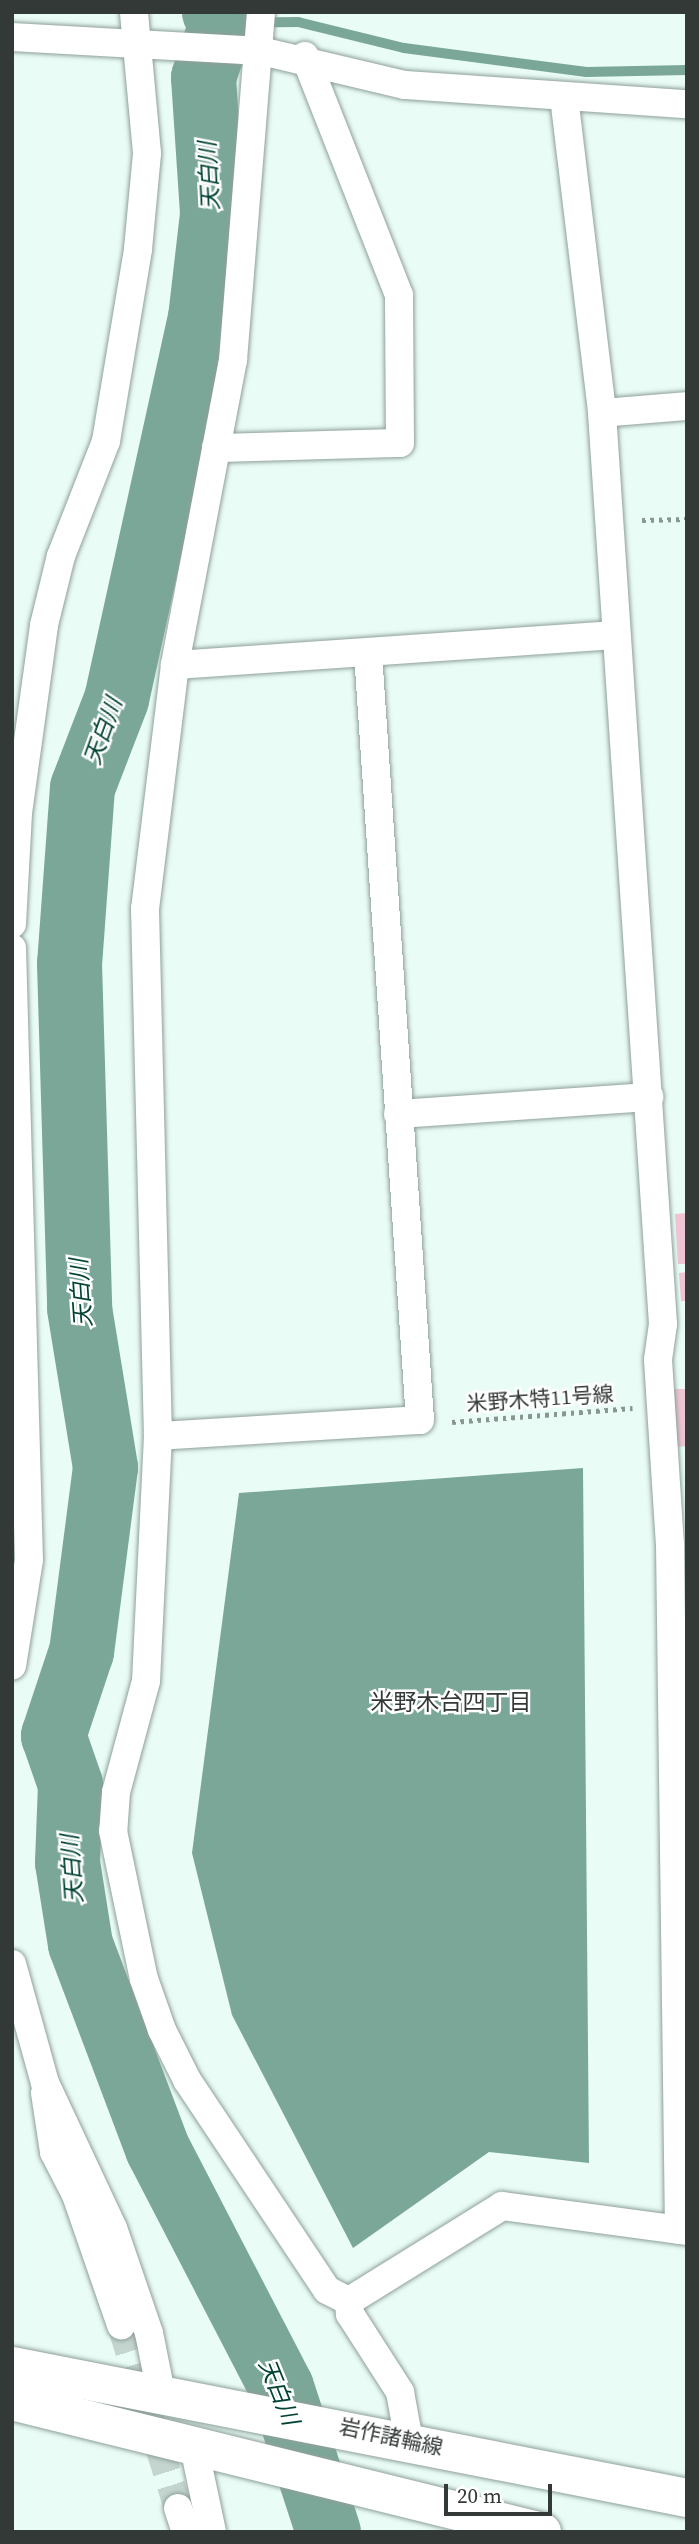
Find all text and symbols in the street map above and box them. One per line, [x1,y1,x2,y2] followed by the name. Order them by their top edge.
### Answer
[193,141,225,211] water label: 天白川
[78,694,128,768] water label: 天白川
[65,1258,97,1328] water label: 天白川
[466,1381,614,1417] street label: 米野木特11号線
[371,1688,531,1716] district label: 米野木台四丁目
[56,1834,88,1904] water label: 天白川
[253,2355,305,2429] water label: 天白川
[337,2414,445,2460] street label: 岩作諸輪線
[447,2470,556,2514] scale bar
[457,2481,502,2510] text: 20 m

